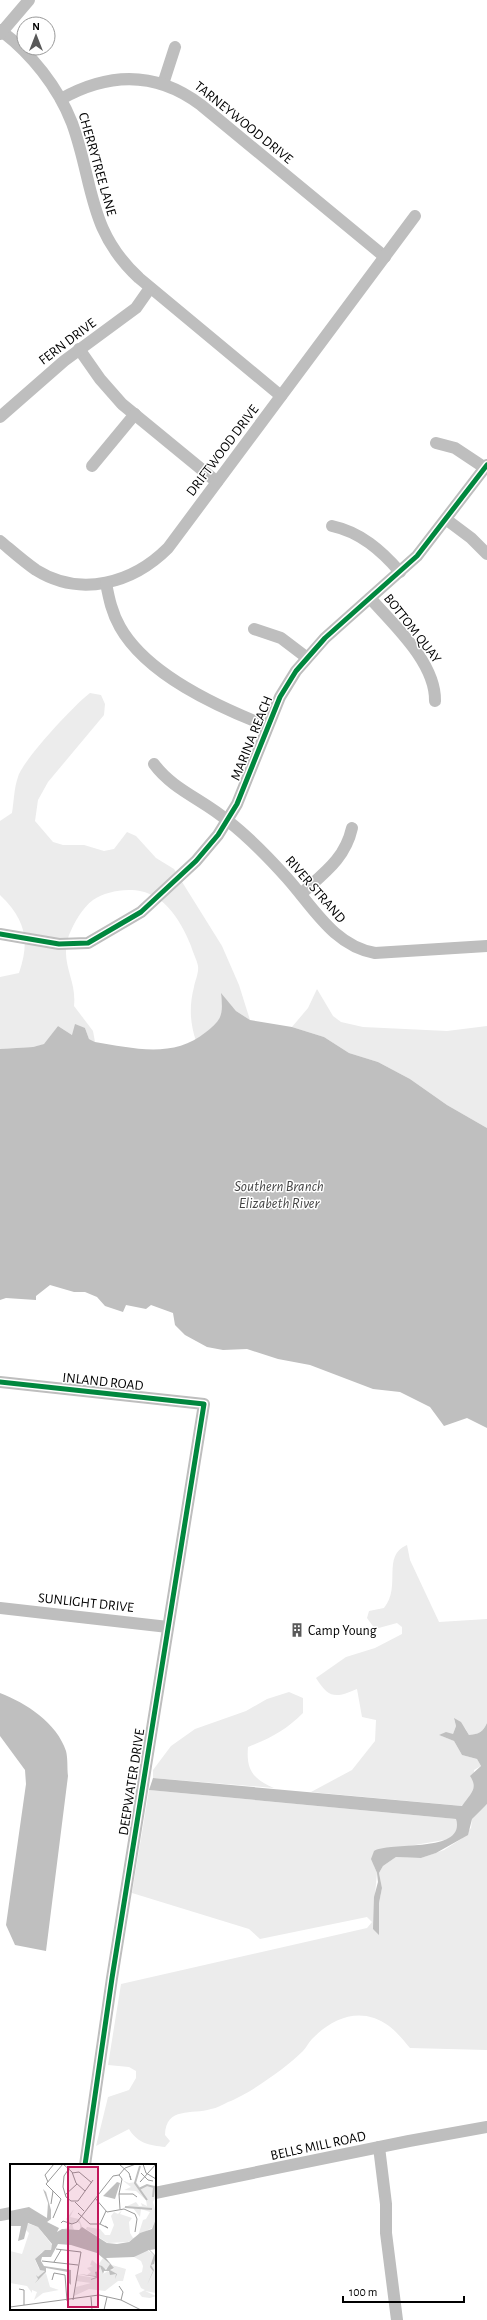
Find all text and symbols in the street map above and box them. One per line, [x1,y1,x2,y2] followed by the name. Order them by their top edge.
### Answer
[16,16,56,56] north arrow
[32,21,40,32] text: N
[192,79,295,167] street label: TARNEYWOOD DRIVE
[76,111,119,218] street label: CHERRYTREE LANE
[36,316,99,368] street label: FERN DRIVE
[184,402,262,499] street label: DRIFTWOOD DRIVE
[381,591,444,666] street label: BOTTOM QUAY
[229,694,275,783] street label: MARINA REACH
[282,853,348,926] street label: RIVER STRAND
[234,1179,324,1211] water label: Southern Branch Elizabeth River
[62,1371,144,1393] street label: INLAND ROAD
[37,1591,135,1615] street label: SUNLIGHT DRIVE
[289,1622,305,1638] building icon: Camp Young
[308,1624,377,1638] place label: Camp Young
[117,1728,147,1836] street label: DEEPWATER DRIVE
[269,2129,367,2163] street label: BELLS MILL ROAD
[10,2164,156,2310] inset map
[343,2278,464,2304] scale bar
[349,2286,377,2298] text: 100 m

